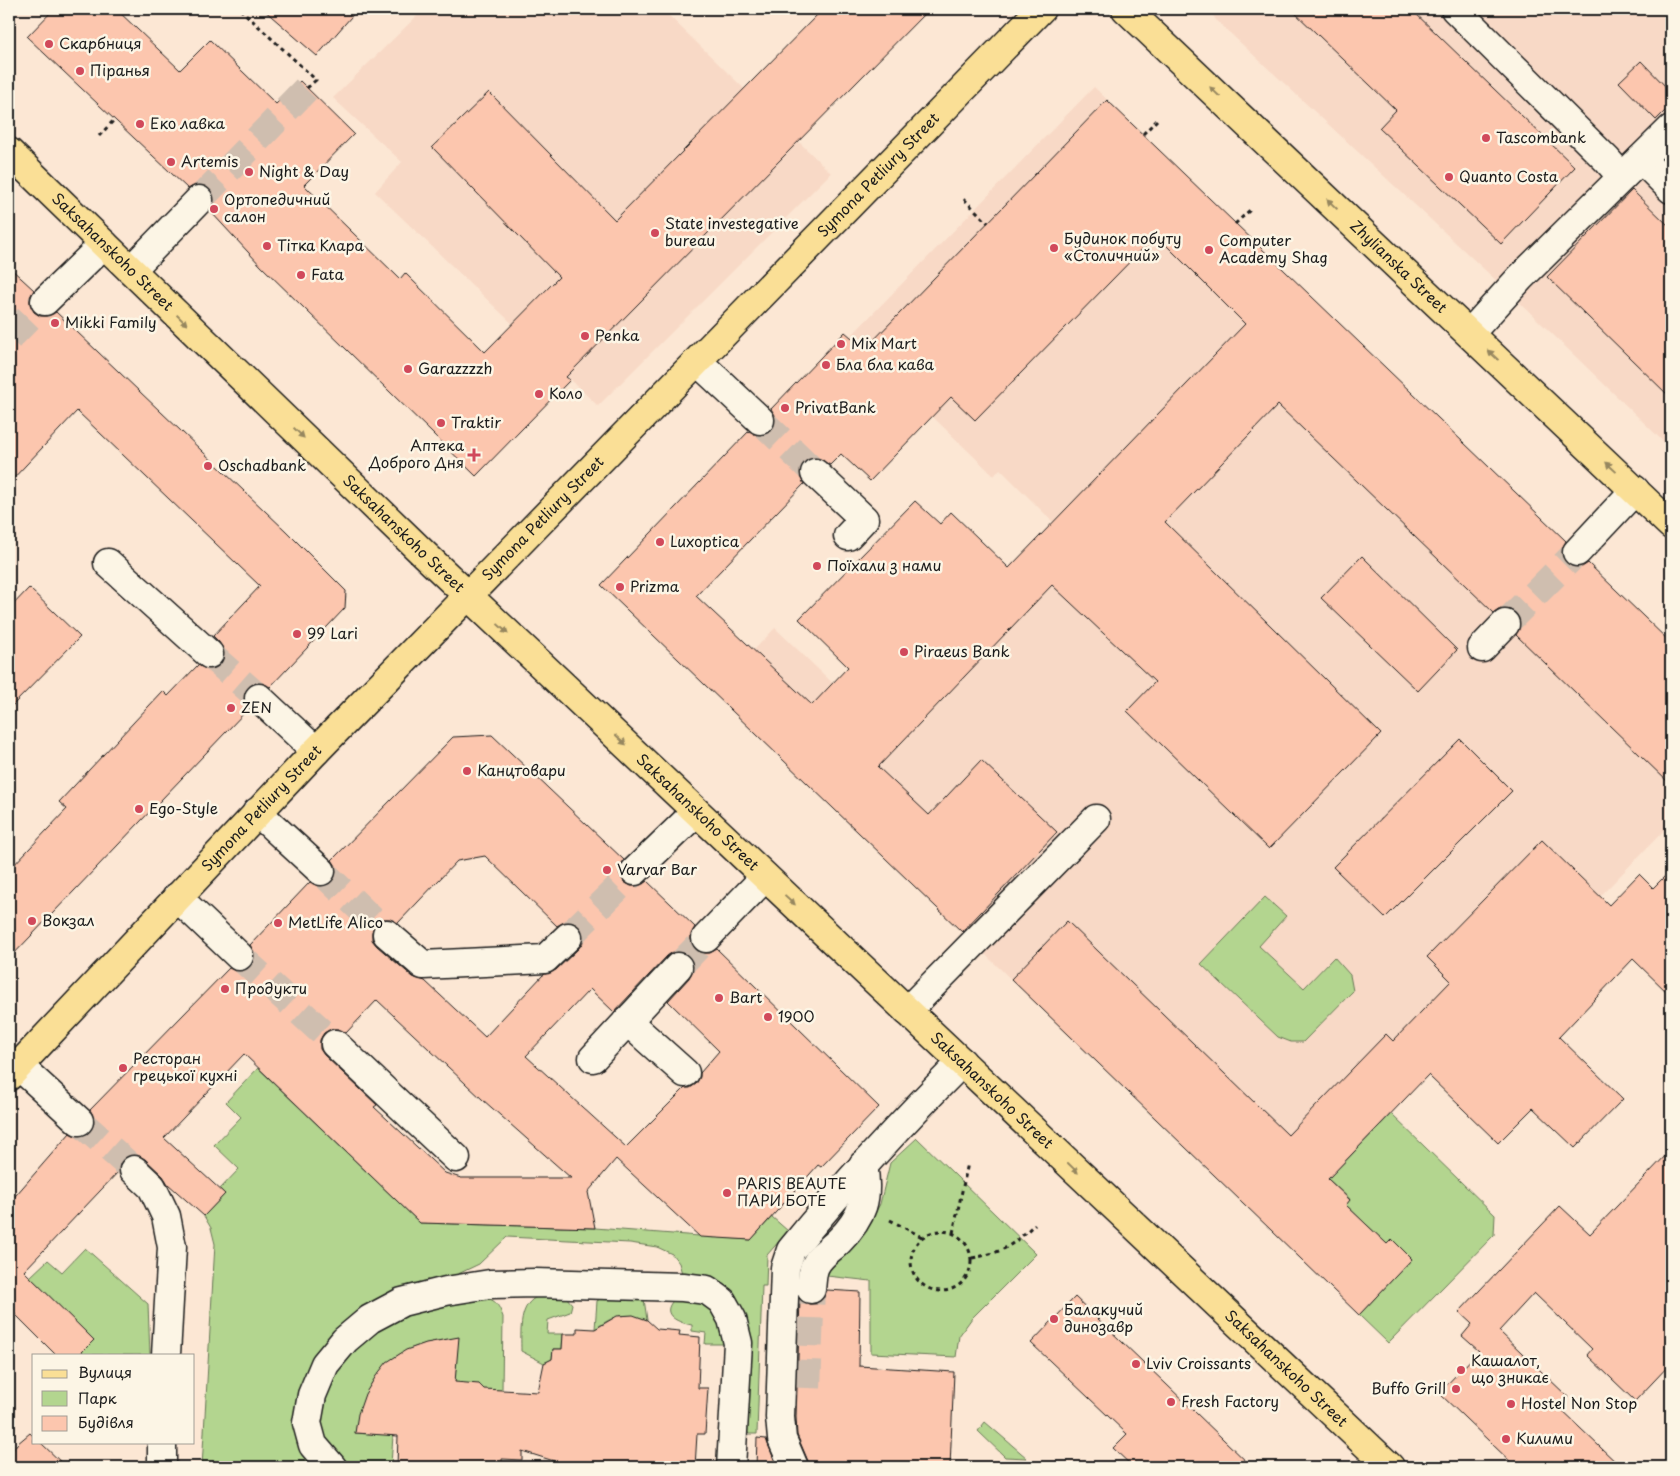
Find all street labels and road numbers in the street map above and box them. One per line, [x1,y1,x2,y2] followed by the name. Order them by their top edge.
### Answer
[811,107,944,242] street label: Symona Petliury Street
[47,187,180,316] street label: Saksahanskoho Street
[1346,214,1453,318] street label: Zhylianska Street
[476,450,608,585] street label: Symona Petliury Street
[338,468,471,597] street label: Saksahanskoho Street
[195,739,326,876] street label: Symona Petliury Street
[632,747,765,875] street label: Saksahanskoho Street
[926,1026,1059,1153] street label: Saksahanskoho Street
[1220,1304,1354,1432] street label: Saksahanskoho Street

